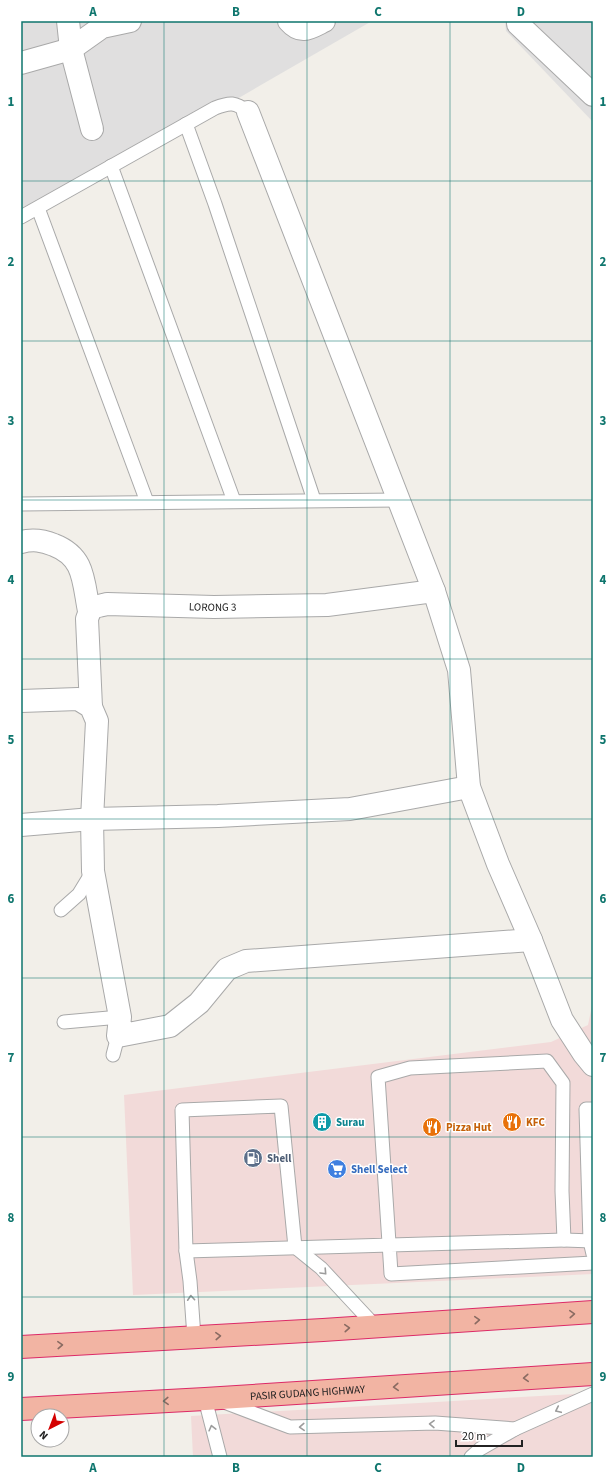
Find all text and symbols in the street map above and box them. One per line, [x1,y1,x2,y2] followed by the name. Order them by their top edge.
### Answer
[88,3,97,21] text: A
[232,3,240,21] text: B
[374,3,382,21] text: C
[517,3,525,21] text: D
[8,93,15,111] text: 1
[600,93,607,111] text: 1
[8,253,15,271] text: 2
[600,253,607,271] text: 2
[8,412,15,430] text: 3
[600,412,607,430] text: 3
[8,571,15,589] text: 4
[600,571,607,589] text: 4
[189,599,237,615] street label: LORONG 3
[8,731,15,749] text: 5
[600,731,607,749] text: 5
[8,890,15,908] text: 6
[600,890,607,908] text: 6
[8,1049,15,1067] text: 7
[600,1049,607,1067] text: 7
[311,1111,333,1133] building icon: Surau
[501,1111,523,1133] restaurant icon: KFC
[336,1115,364,1130] place label: Surau
[526,1115,545,1130] place label: KFC
[421,1116,443,1138] restaurant icon: Pizza Hut
[446,1120,492,1135] place label: Pizza Hut
[242,1147,264,1169] fuel station icon: Shell
[267,1151,292,1166] place label: Shell
[326,1158,348,1180] supermarket icon: Shell Select
[351,1162,408,1177] place label: Shell Select
[8,1209,15,1227] text: 8
[600,1209,607,1227] text: 8
[320,1267,327,1275] one-way arrow
[186,1295,195,1301] one-way arrow
[569,1309,575,1318] one-way arrow
[474,1315,480,1324] one-way arrow
[344,1324,350,1333] one-way arrow
[215,1331,221,1340] one-way arrow
[57,1340,63,1349] one-way arrow
[8,1368,15,1386] text: 9
[600,1368,607,1386] text: 9
[523,1374,529,1383] one-way arrow
[249,1382,366,1404] street label: PASIR GUDANG HIGHWAY
[393,1382,399,1391] one-way arrow
[163,1397,169,1405] one-way arrow
[554,1405,562,1413] one-way arrow
[30,1408,70,1448] north arrow
[429,1420,435,1428] one-way arrow
[299,1422,305,1431] one-way arrow
[456,1422,522,1448] scale bar
[209,1425,217,1431] one-way arrow
[36,1427,51,1443] text: N
[462,1428,486,1445] text: 20 m
[88,1459,97,1477] text: A
[232,1459,240,1477] text: B
[374,1459,382,1477] text: C
[517,1459,525,1477] text: D

